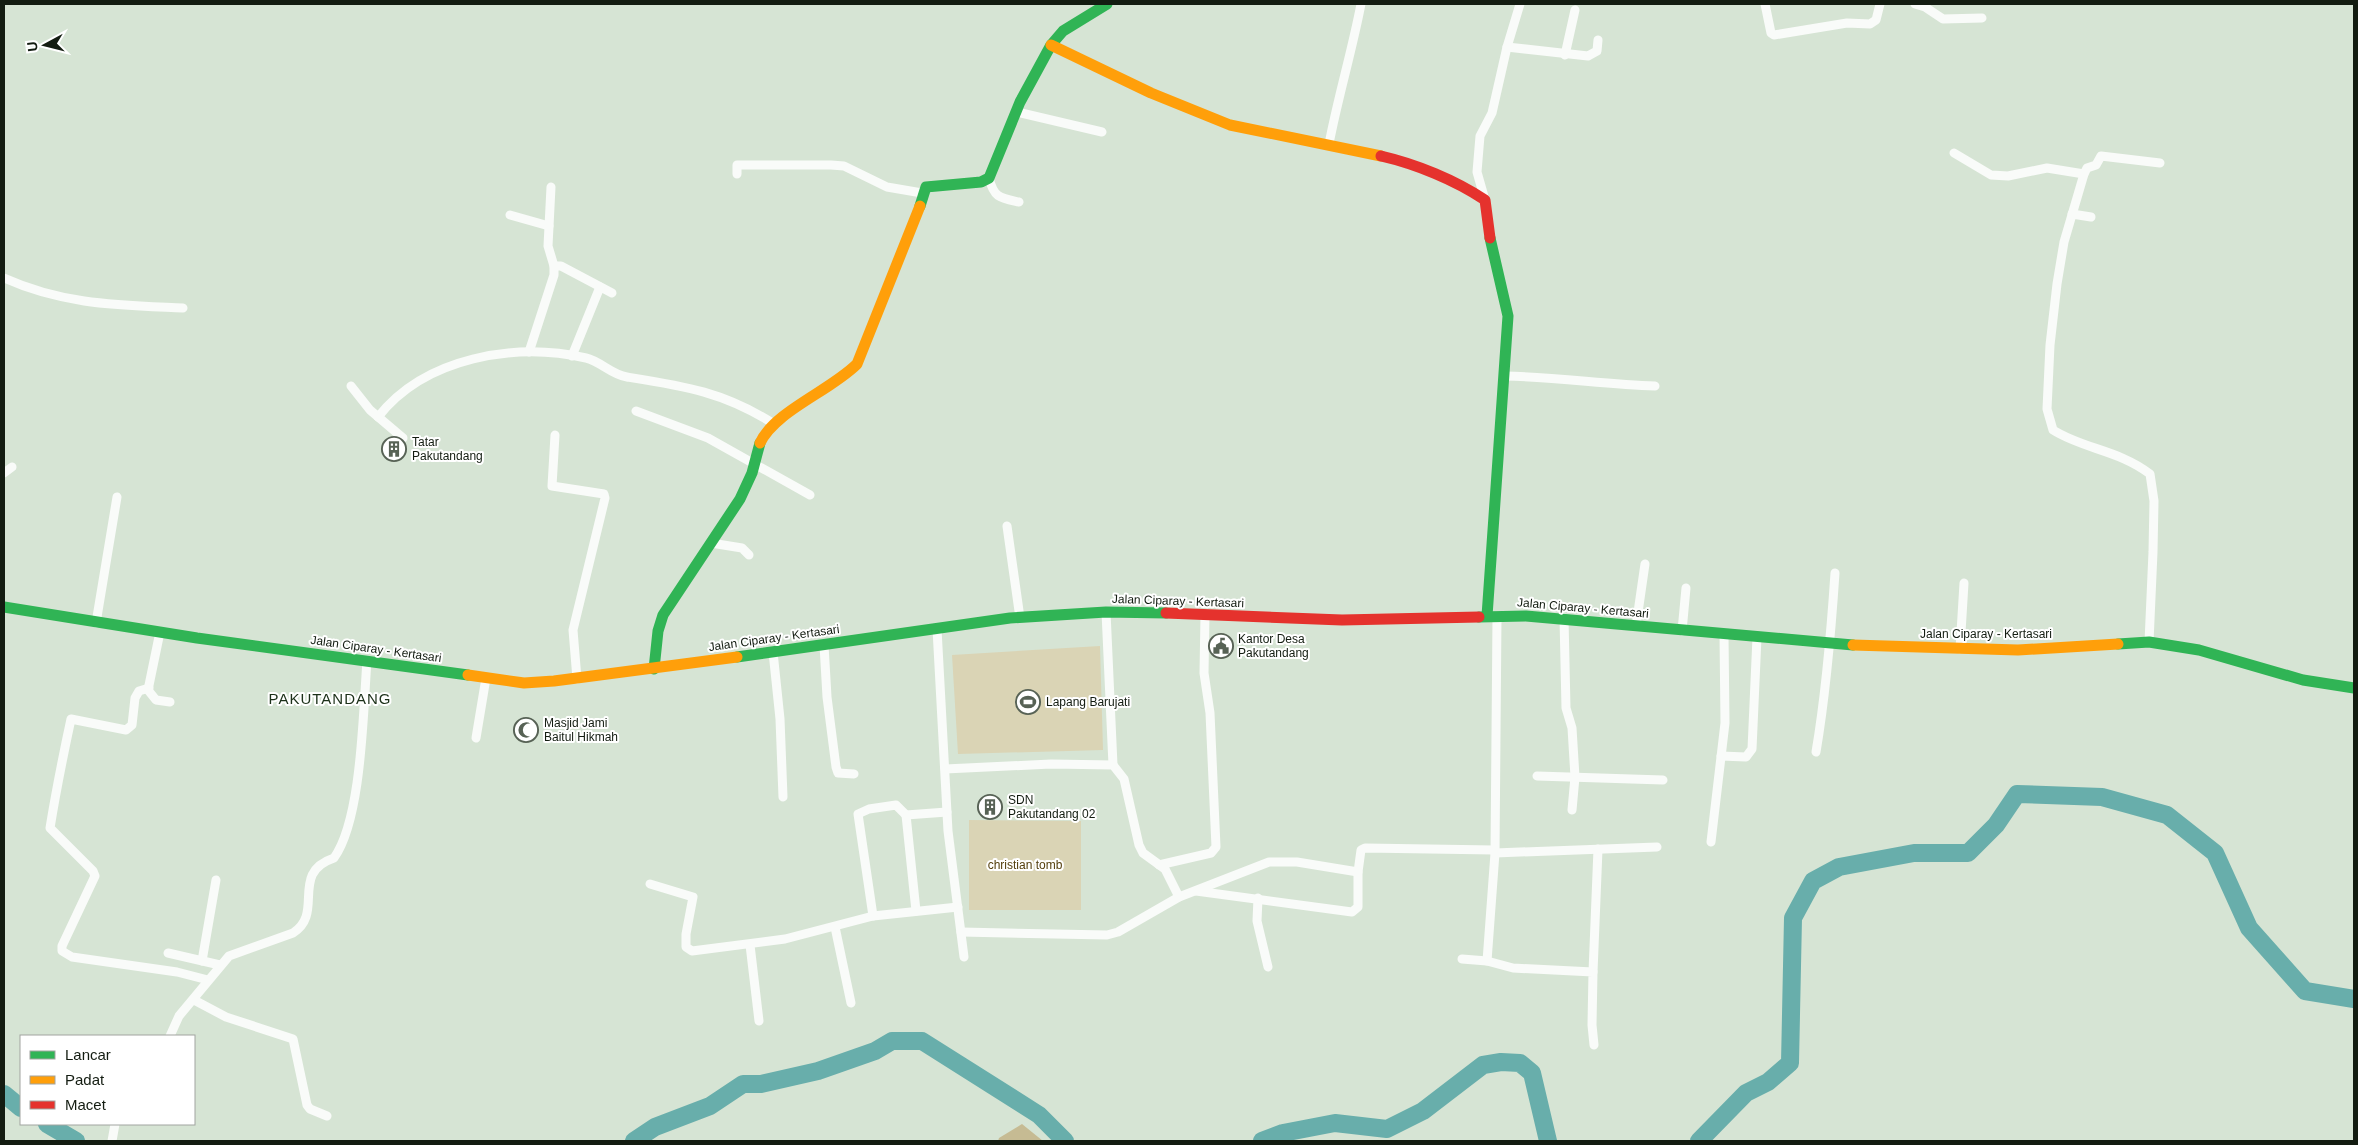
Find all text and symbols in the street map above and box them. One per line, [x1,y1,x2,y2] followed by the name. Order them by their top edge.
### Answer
[20,20,70,70] north arrow
[24,41,41,53] text: U
[412,435,483,463] place label: Tatar Pakutandang
[381,436,407,462] building icon: Tatar Pakutandang
[1112,592,1244,610] street label: Jalan Ciparay - Kertasari
[1517,595,1649,621] street label: Jalan Ciparay - Kertasari
[708,622,840,654] street label: Jalan Ciparay - Kertasari
[1920,627,2052,641] street label: Jalan Ciparay - Kertasari
[1238,632,1309,660] place label: Kantor Desa Pakutandang
[310,633,442,665] street label: Jalan Ciparay - Kertasari
[1208,633,1234,659] public building icon: Kantor Desa Pakutandang
[1015,689,1041,715] sports icon: Lapang Barujati
[269,690,391,707] district label: PAKUTANDANG
[1046,695,1130,709] place label: Lapang Barujati
[544,716,618,744] place label: Masjid Jami Baitul Hikmah
[513,717,539,743] mosque icon: Masjid Jami Baitul Hikmah
[1008,793,1096,821] place label: SDN Pakutandang 02
[977,794,1003,820] building icon: SDN Pakutandang 02
[988,858,1063,872] park label: christian tomb
[20,1035,195,1125] legend
[65,1046,111,1063] text: Lancar
[65,1071,105,1088] text: Padat
[65,1096,107,1113] text: Macet

